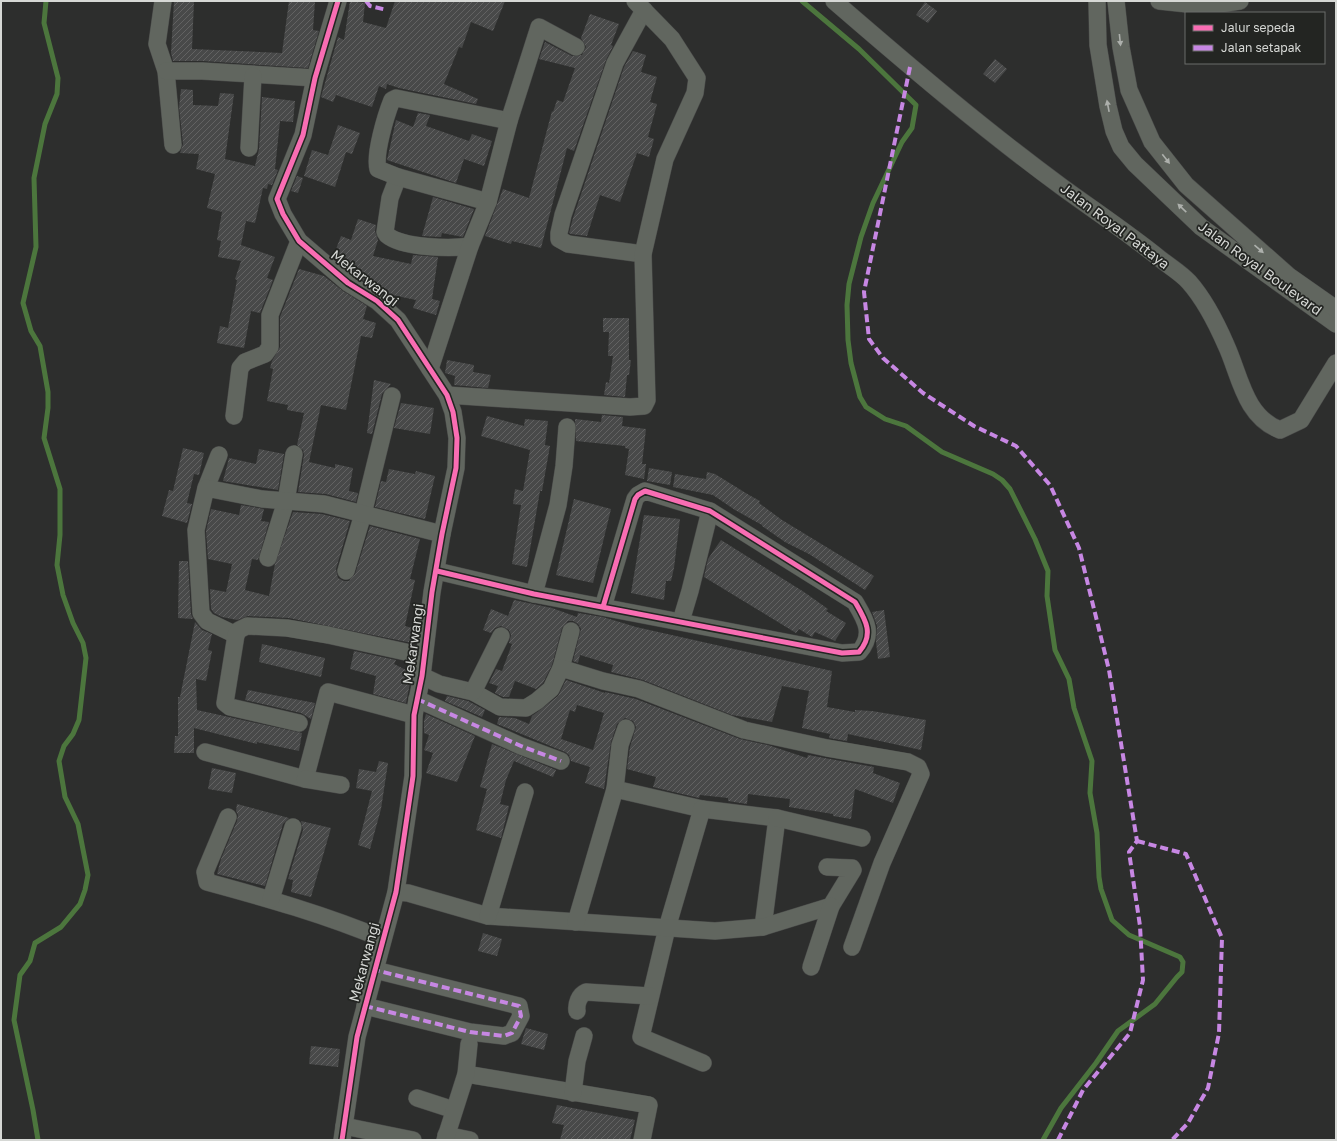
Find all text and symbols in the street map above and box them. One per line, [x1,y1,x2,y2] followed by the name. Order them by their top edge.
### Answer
[1185,12,1325,64] legend
[1221,20,1295,35] text: Jalur sepeda
[1117,34,1123,46] one-way arrow
[1221,40,1302,55] text: Jalan setapak
[1105,99,1111,112] one-way arrow
[1161,154,1170,165] one-way arrow
[1058,179,1173,272] street label: Jalan Royal Pattaya
[1177,204,1187,213] one-way arrow
[1195,217,1325,318] street label: Jalan Royal Boulevard
[1254,245,1265,254] one-way arrow
[328,246,403,309] street label: Mekarwangi
[398,602,427,685] street label: Mekarwangi
[345,920,382,1003] street label: Mekarwangi

